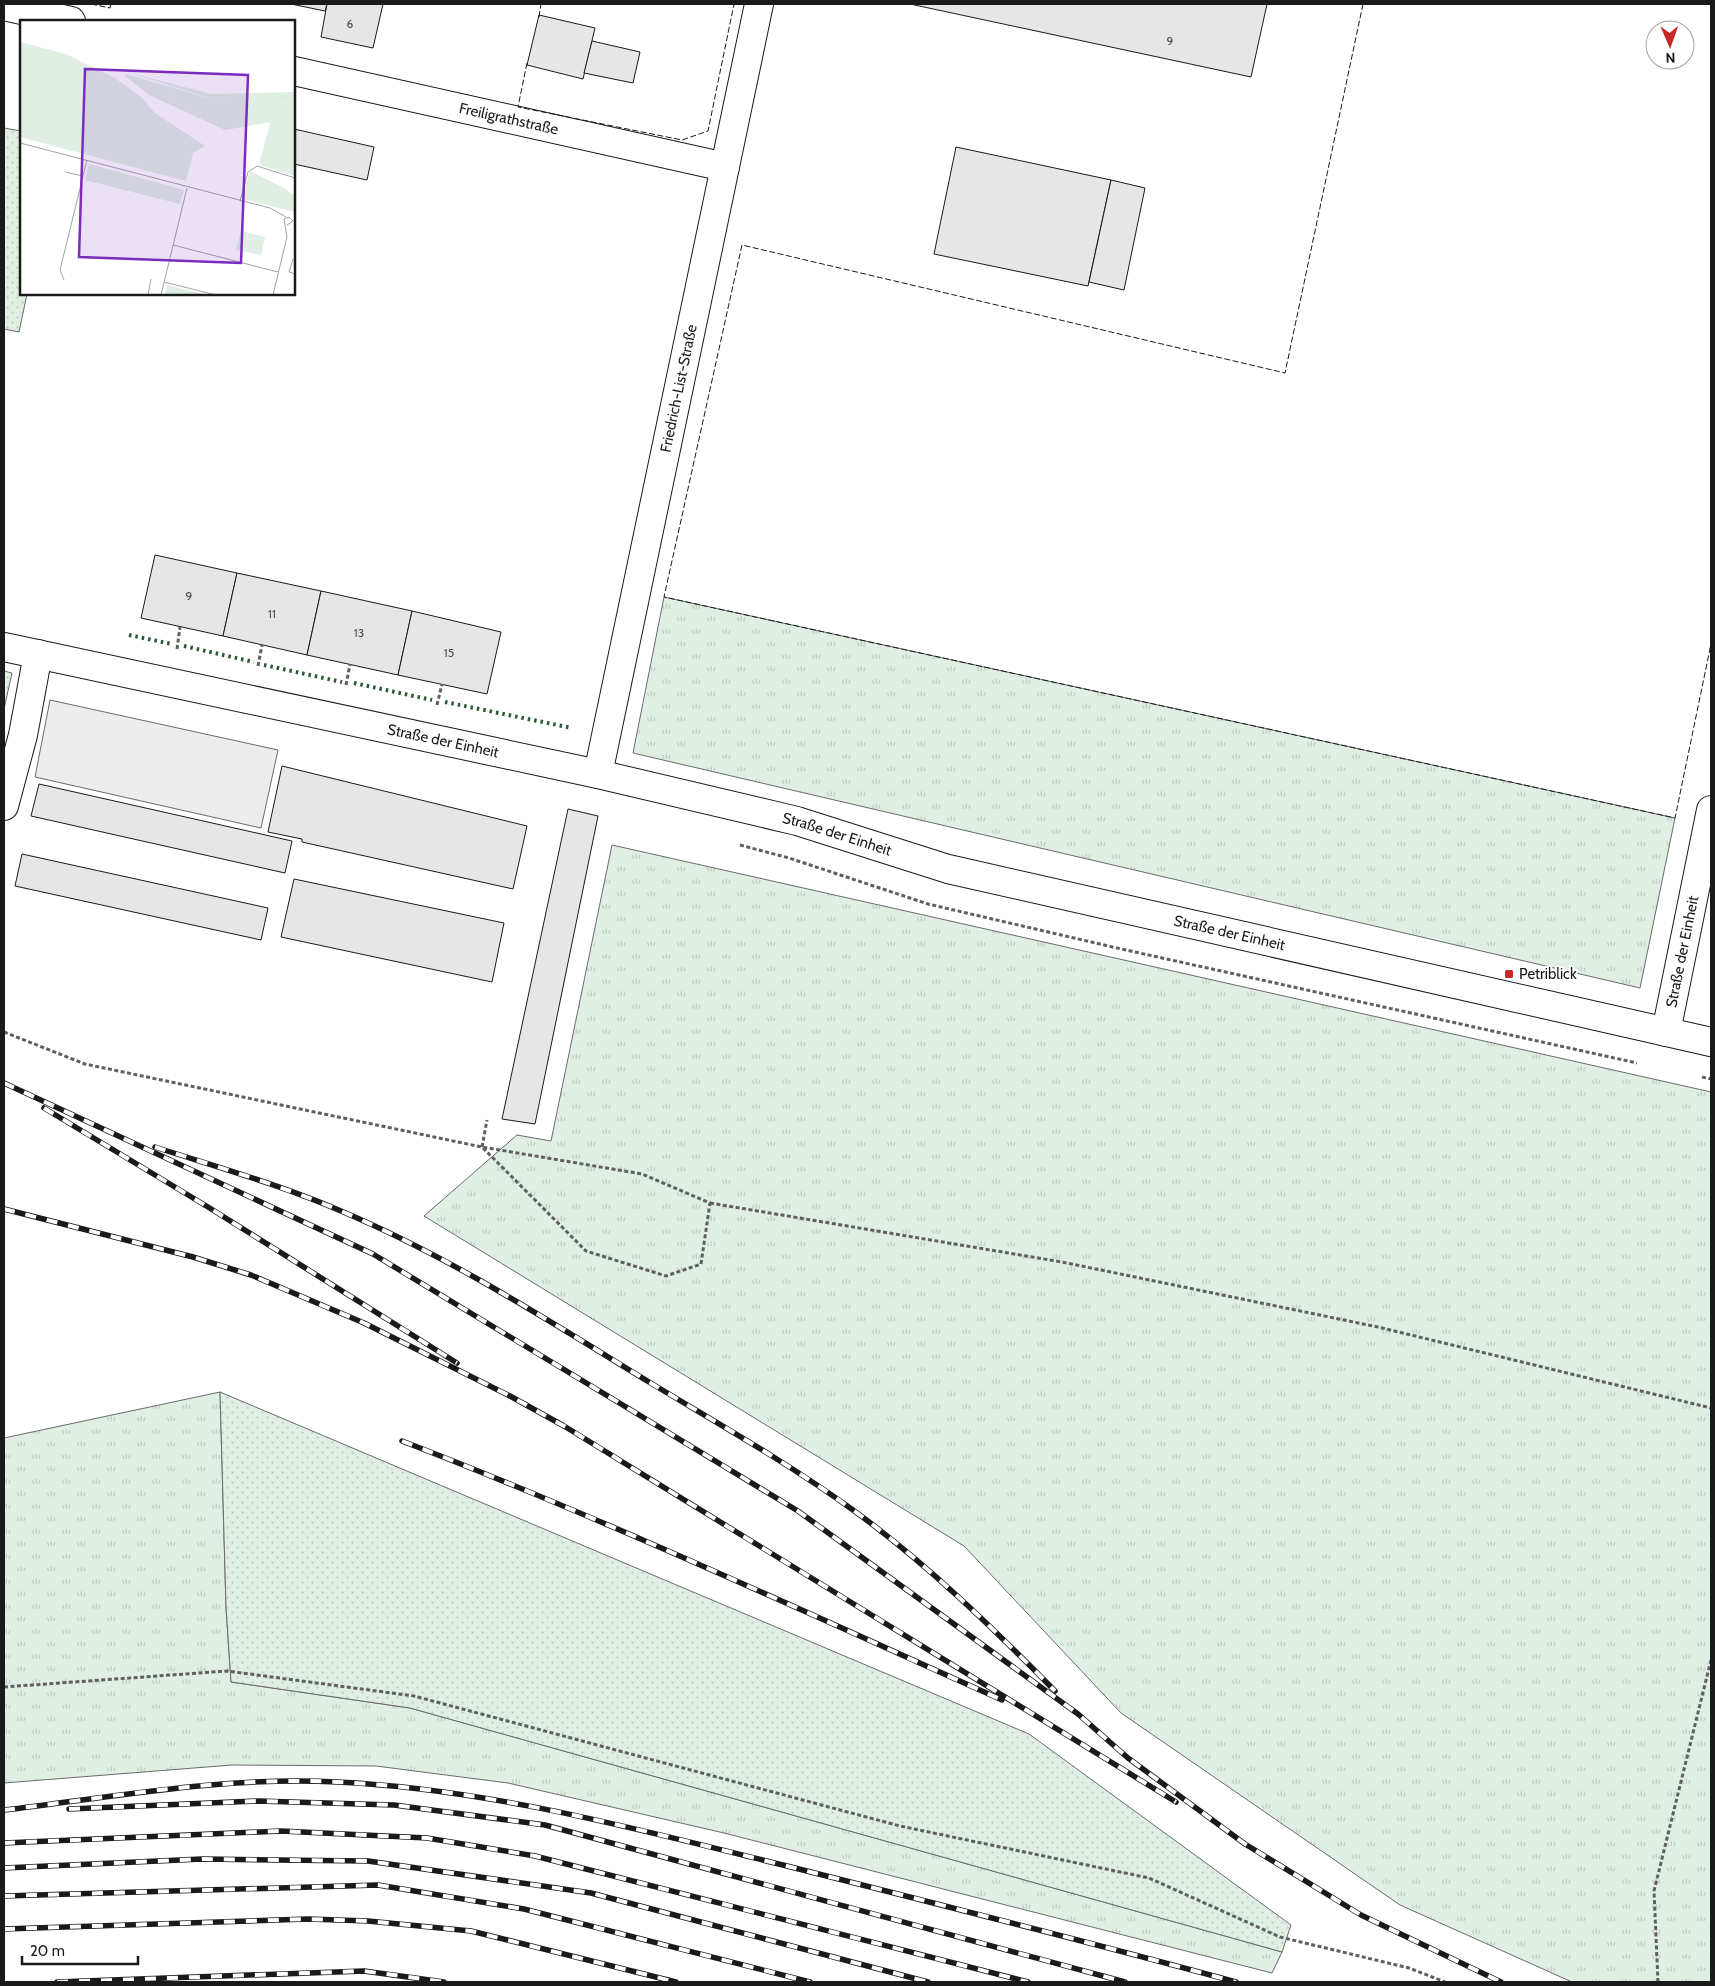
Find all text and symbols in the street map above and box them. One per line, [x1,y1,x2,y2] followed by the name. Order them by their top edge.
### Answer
[347,16,354,31] house number: 6
[20,20,295,295] inset map
[1645,20,1695,70] north arrow
[1167,33,1174,48] house number: 9
[1665,49,1676,67] text: N
[457,99,560,139] street label: Freiligrathstraße
[656,322,701,454] street label: Friedrich-List-Straße
[186,588,193,603] house number: 9
[268,606,276,621] house number: 11
[354,625,364,640] house number: 13
[444,645,454,660] house number: 15
[386,720,500,762] street label: Straße der Einheit
[781,809,894,860] street label: Straße der Einheit
[1662,894,1702,1009] street label: Straße der Einheit
[1172,912,1287,954] street label: Straße der Einheit
[1519,965,1577,983] place label: Petriblick
[1503,968,1515,980] marker: Petriblick
[22,1934,139,1966] scale bar
[30,1942,65,1960] text: 20 m

